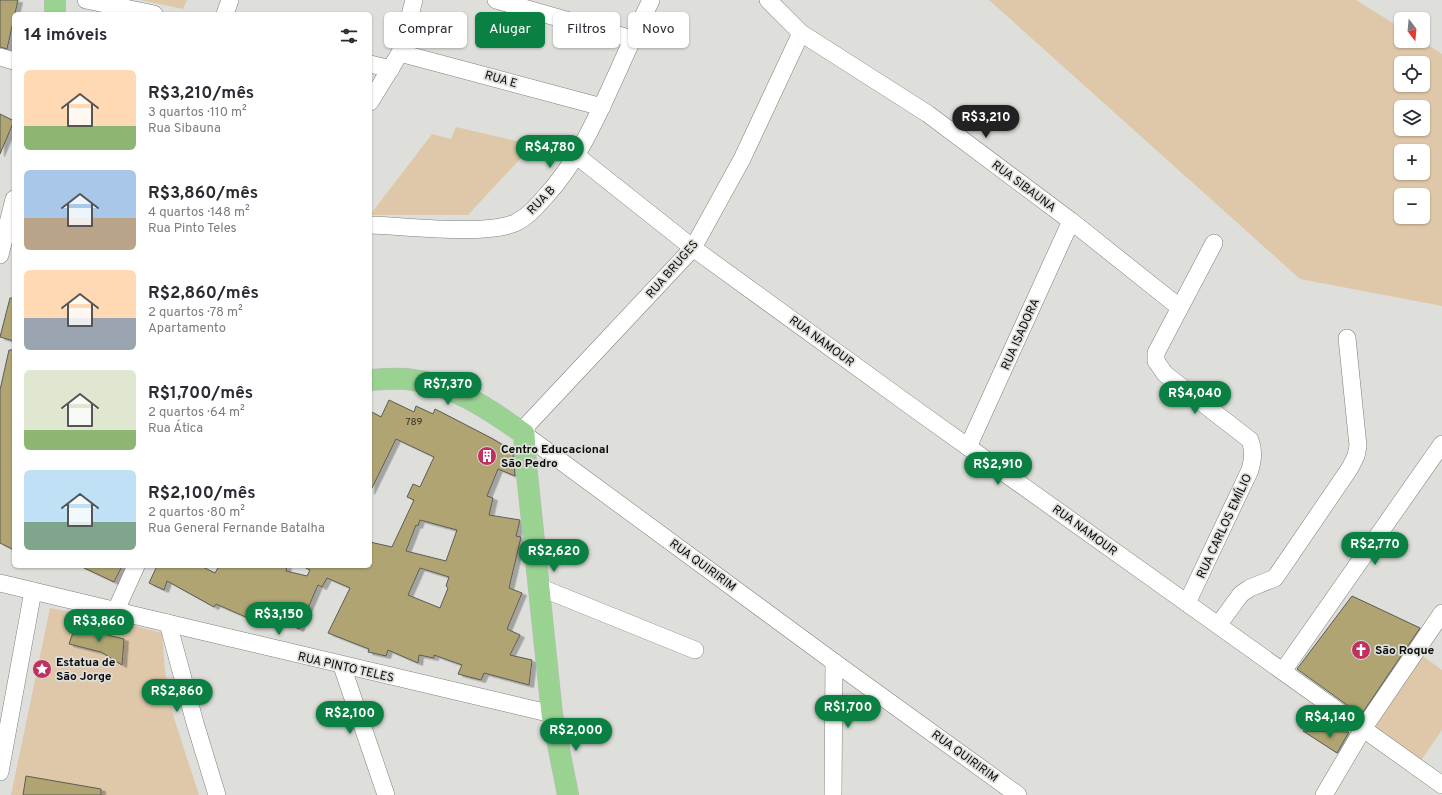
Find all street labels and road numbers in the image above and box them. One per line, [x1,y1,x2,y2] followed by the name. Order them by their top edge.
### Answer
[483,68,519,92] street label: RUA E
[988,157,1059,216] street label: RUA SIBAUNA
[524,183,559,218] street label: RUA B
[643,237,703,302] street label: RUA BRUGES
[998,296,1044,373] street label: RUA ISADORA
[786,313,857,371] street label: RUA NAMOUR
[1194,471,1256,581] street label: RUA CARLOS EMÍLIO
[1049,502,1120,560] street label: RUA NAMOUR
[666,536,739,595] street label: RUA QUIRIRIM
[296,649,395,687] street label: RUA PINTO TELES
[928,727,1001,786] street label: RUA QUIRIRIM

